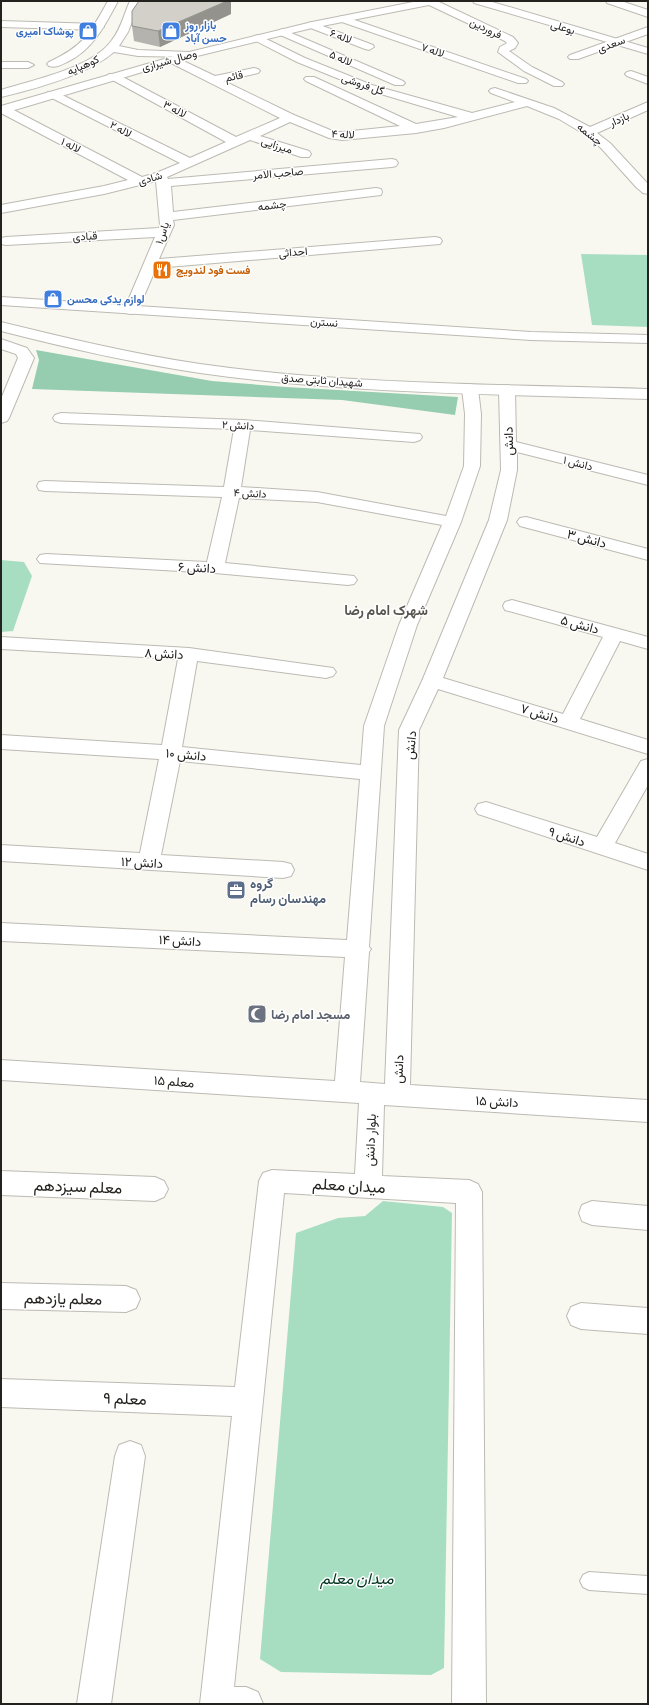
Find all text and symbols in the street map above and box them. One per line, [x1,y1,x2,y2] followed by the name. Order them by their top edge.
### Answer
[468,15,504,42] street label: فروردین
[549,18,576,37] street label: بوعلی
[184,19,227,45] place label: بازار روز حسن آباد
[77,20,99,42] shop icon: پوشاک امیری
[160,20,182,42] shop icon: بازار روز حسن آباد
[16,25,74,39] place label: پوشاک امیری
[328,26,354,46] street label: لاله ۶
[596,33,627,55] street label: سعدی
[420,40,446,60] street label: لاله ۷
[140,47,198,74] street label: وصال شیرازی
[328,48,354,68] street label: لاله ۵
[65,53,102,79] street label: کوهپایه
[224,68,245,86] street label: قائم
[340,71,386,98] street label: گل فروشی
[161,98,189,120] street label: لاله ۳
[606,109,631,130] street label: بازدار
[108,118,134,140] street label: لاله ۲
[574,120,605,149] street label: چشمه
[331,128,355,140] street label: لاله ۴
[260,134,294,157] street label: میرزایی
[59,135,83,155] street label: لاله ۱
[251,165,304,182] street label: صاحب الامر
[137,169,164,188] street label: شادی
[257,197,287,215] street label: چشمه
[153,220,172,246] street label: یاس۱
[72,229,98,244] street label: قبادی
[278,245,308,260] street label: احداثی
[151,259,173,281] restaurant icon: فست فود لندویچ
[176,264,250,278] place label: فست فود لندویچ
[42,288,64,310] shop icon: لوازم یدکی محسن
[67,293,145,307] place label: لوازم یدکی محسن
[310,315,338,330] street label: نسترن
[281,371,363,390] street label: شهیدان ثابتی صدق
[221,418,254,433] street label: دانش ۲
[501,426,517,456] street label: دانش
[562,454,594,473] street label: دانش ۱
[233,486,267,501] street label: دانش ۴
[565,526,608,552] street label: دانش ۳
[178,559,216,577] street label: دانش ۶
[344,602,428,619] district label: شهرک امام رضا
[559,612,601,638] street label: دانش ۵
[144,645,184,663] street label: دانش ۸
[519,701,561,727] street label: دانش ۷
[402,730,420,760] street label: دانش
[165,745,207,765] street label: دانش ۱۰
[546,824,587,850] street label: دانش ۹
[121,854,163,872] street label: دانش ۱۲
[250,876,326,907] place label: گروه مهندسان رسام
[225,879,247,901] office icon: گروه مهندسان رسام
[158,932,202,950] street label: دانش ۱۴
[246,1003,268,1025] mosque icon: مسجد امام رضا
[271,1007,350,1023] place label: مسجد امام رضا
[390,1054,408,1084] street label: دانش
[153,1073,195,1091] street label: معلم ۱۵
[475,1093,519,1111] street label: دانش ۱۵
[362,1113,380,1167] street label: بلوار دانش
[312,1175,386,1198] street label: میدان معلم
[33,1176,123,1199] street label: معلم سیزدهم
[24,1289,102,1310] street label: معلم یازدهم
[103,1389,147,1410] street label: معلم ۹
[319,1570,394,1589] park label: میدان معلم

